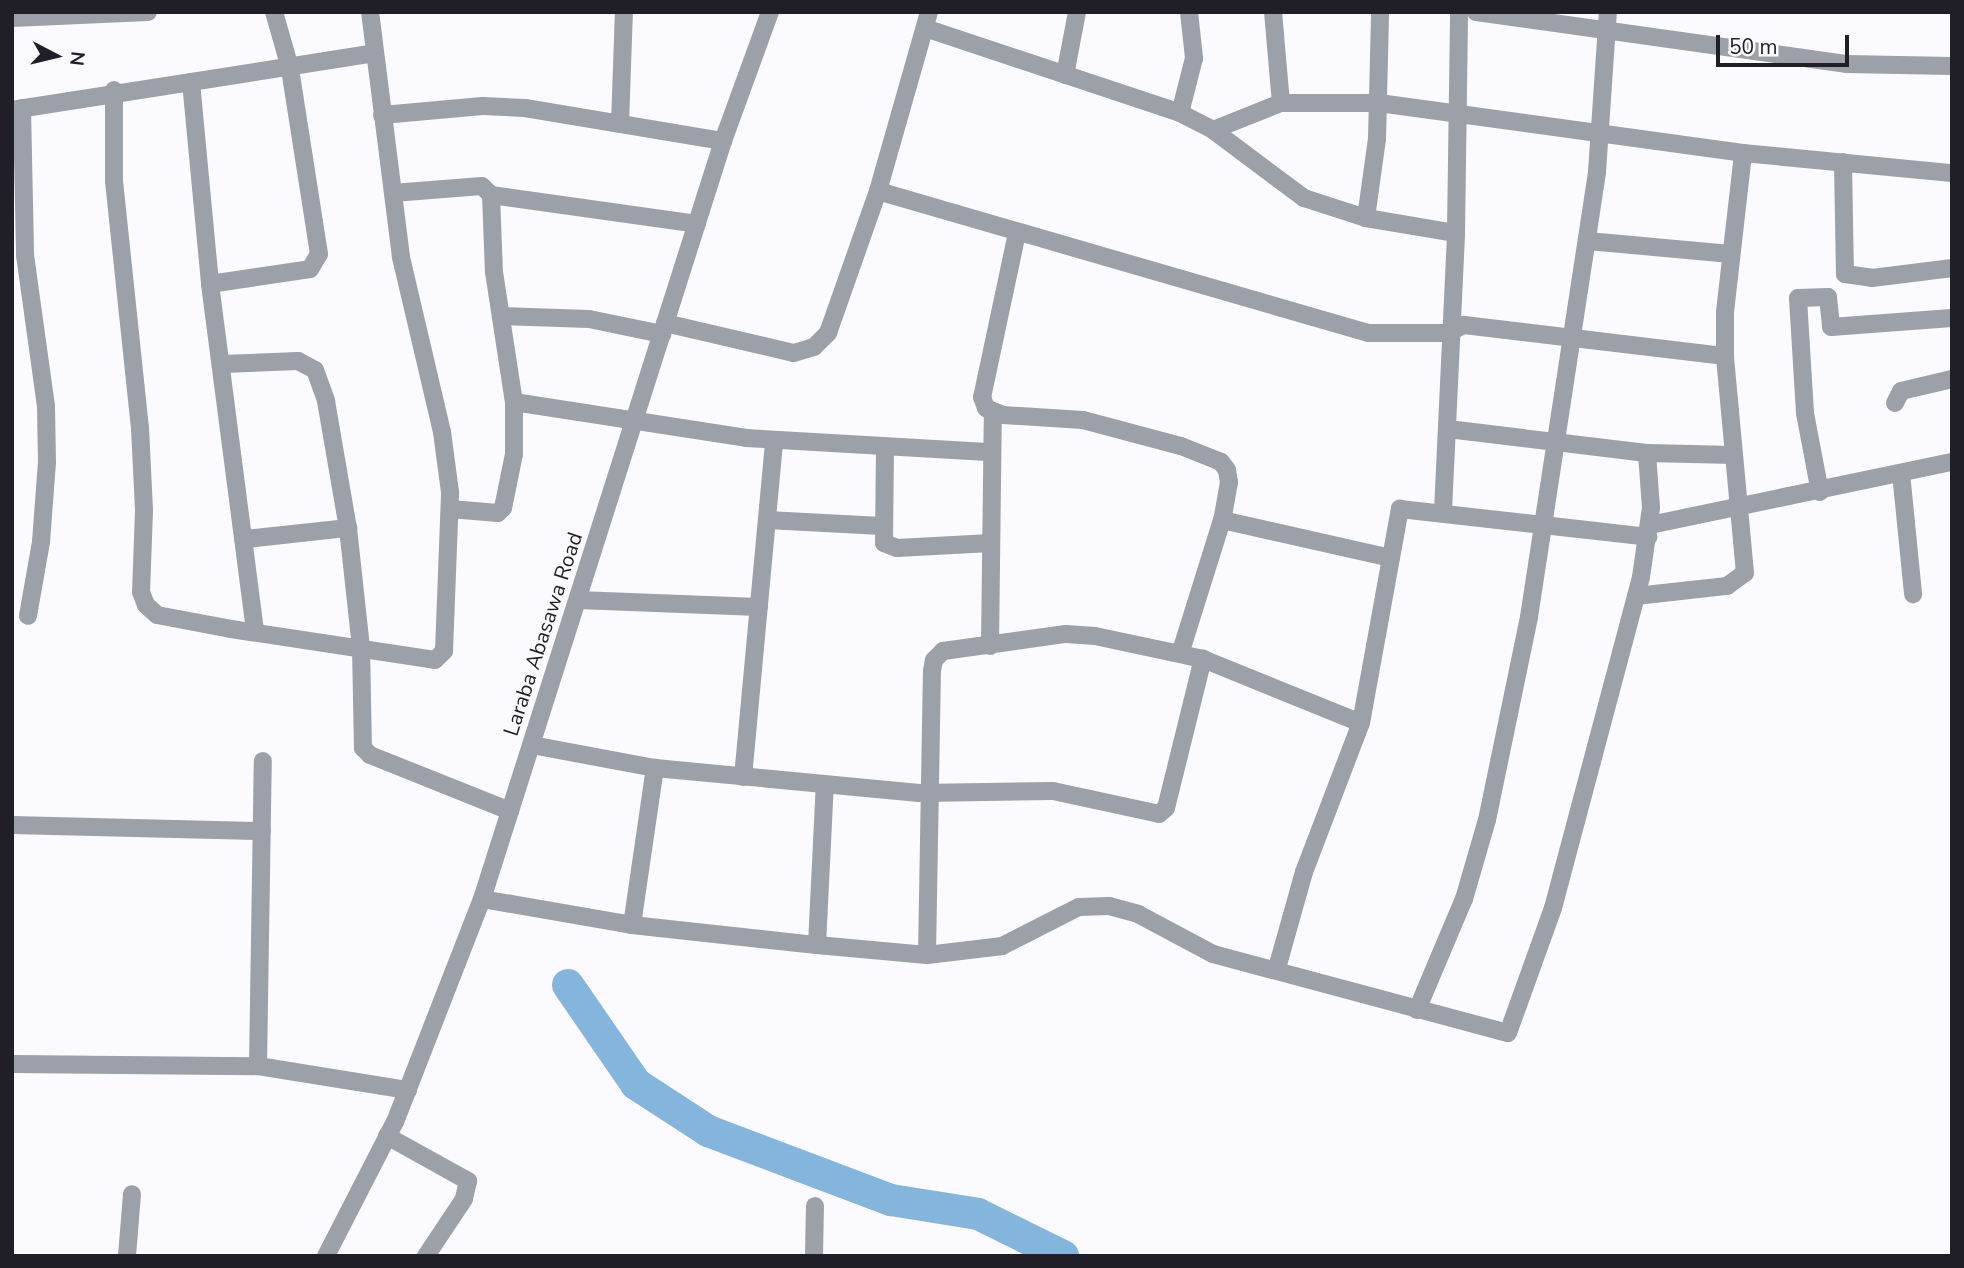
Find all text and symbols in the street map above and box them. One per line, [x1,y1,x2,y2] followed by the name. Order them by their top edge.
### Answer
[21,21,91,91] north arrow
[1719,21,1852,65] scale bar
[1729,33,1778,61] text: 50 m
[63,50,91,67] text: N
[498,529,588,739] street label: Laraba Abasawa Road

